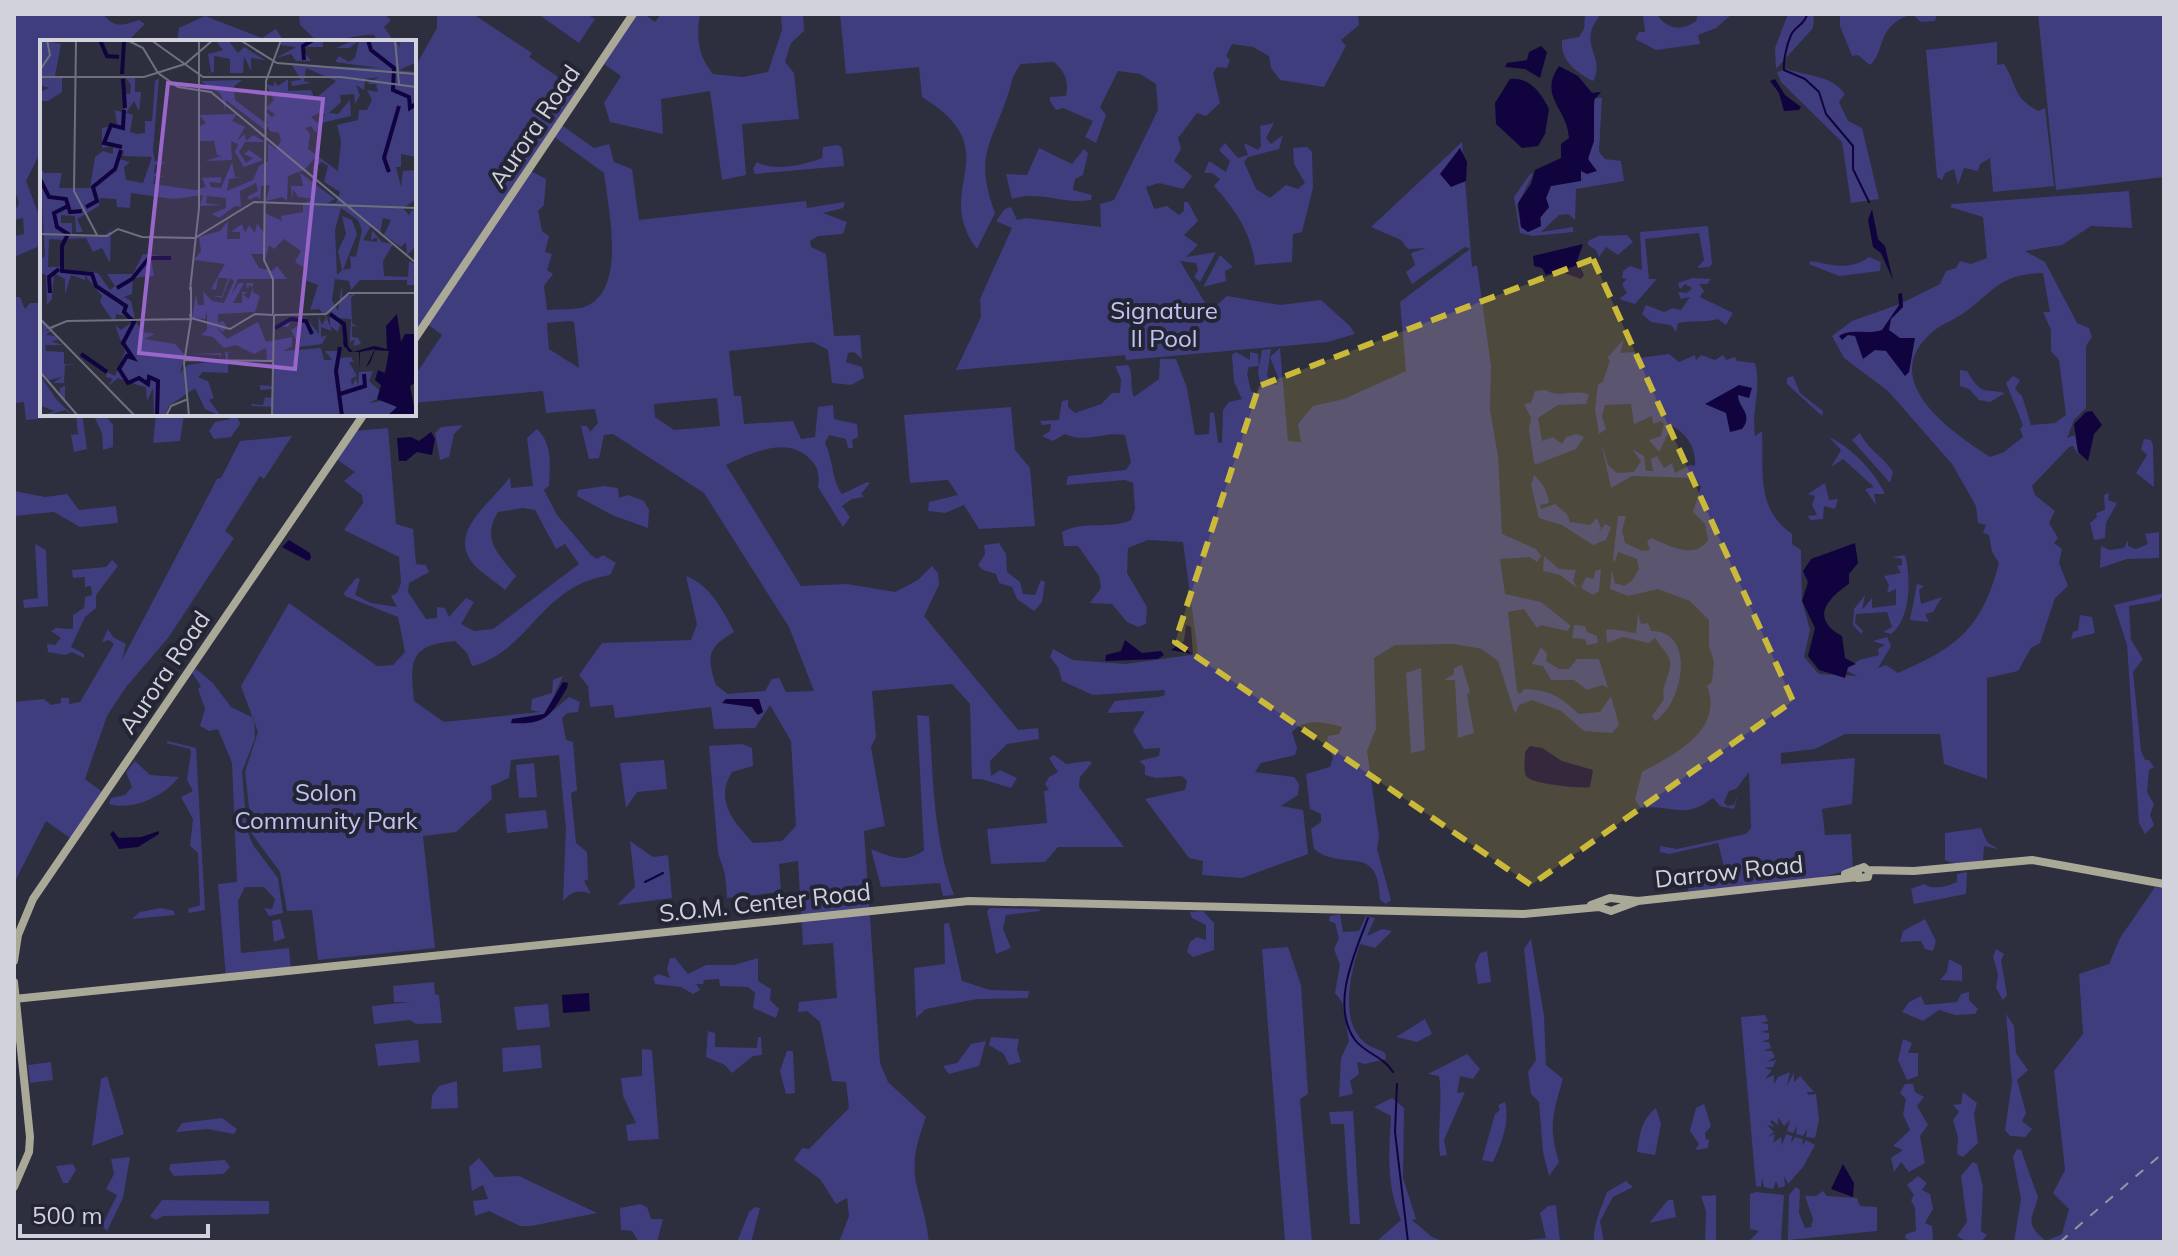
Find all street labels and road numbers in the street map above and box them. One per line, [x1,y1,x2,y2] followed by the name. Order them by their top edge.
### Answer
[482,59,586,193] street label: Aurora Road
[112,605,216,739] street label: Aurora Road
[1653,848,1805,894] street label: Darrow Road
[658,876,872,928] street label: S.O.M. Center Road

